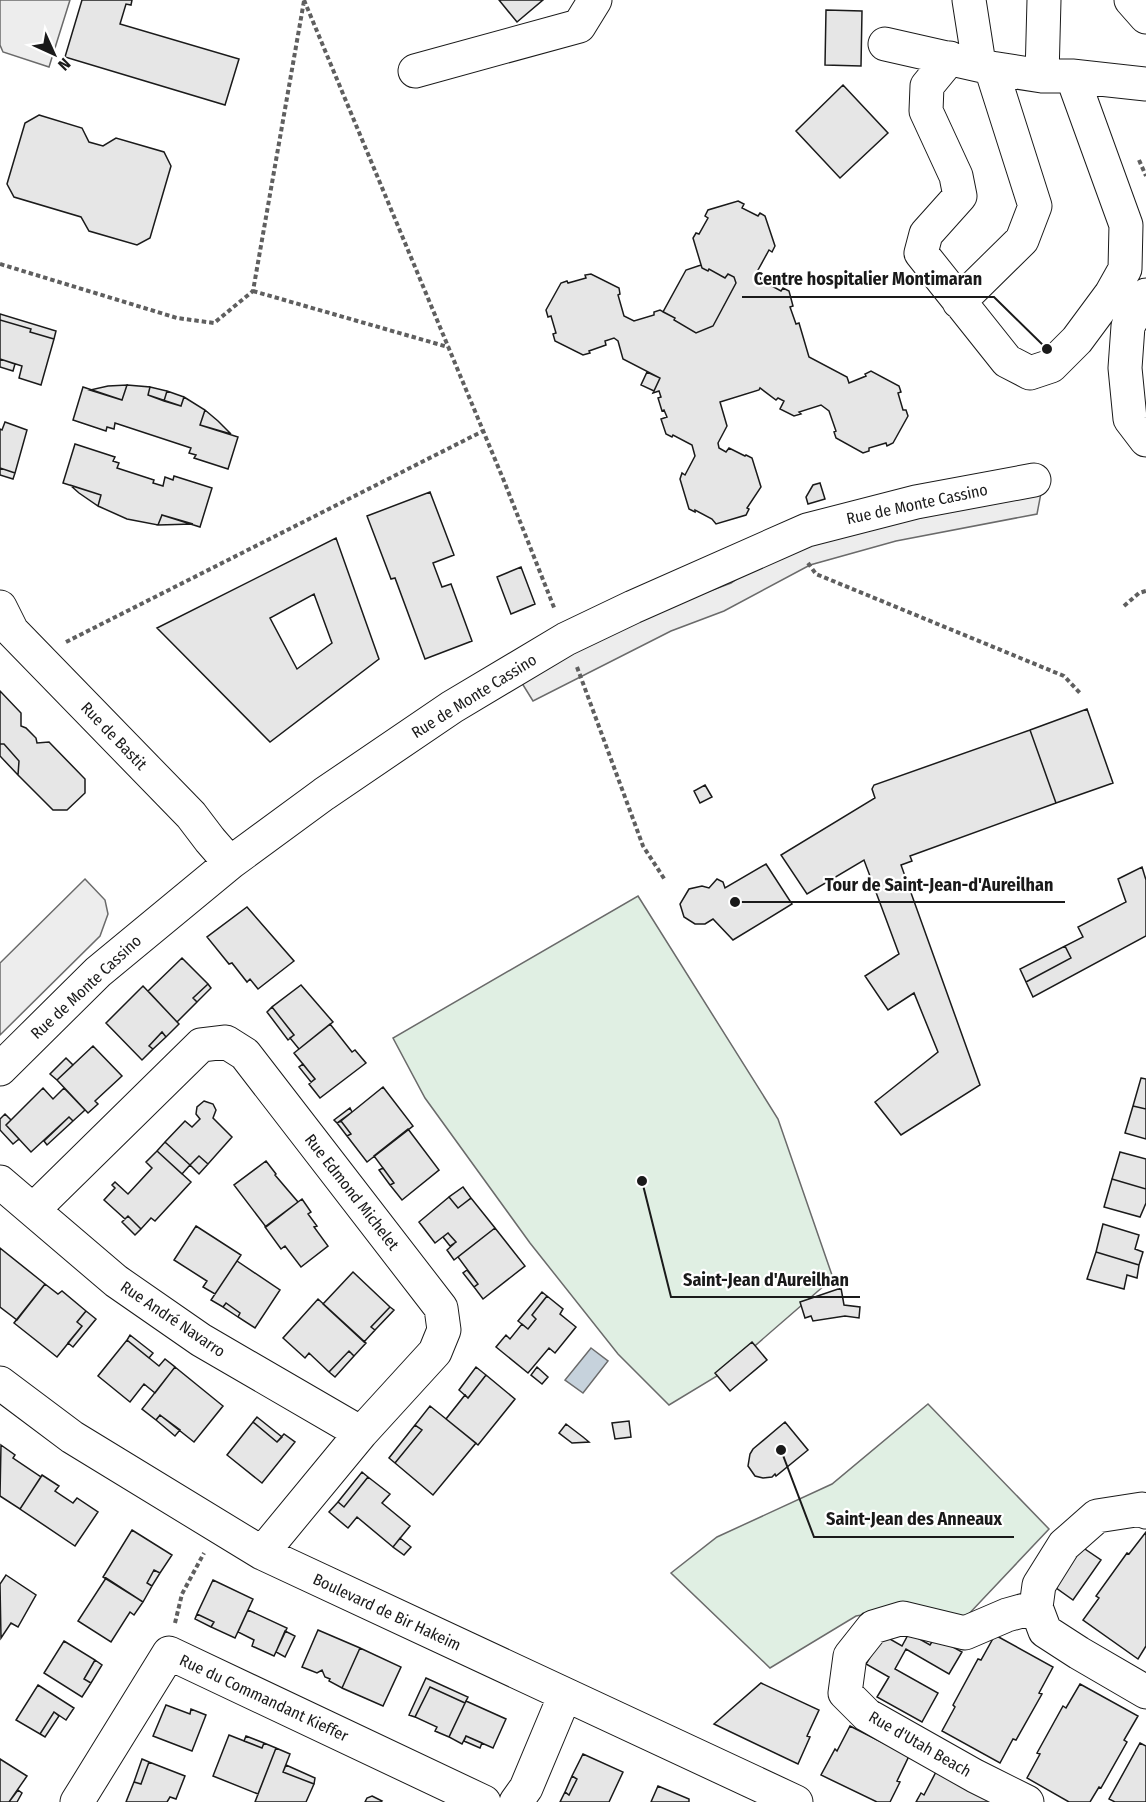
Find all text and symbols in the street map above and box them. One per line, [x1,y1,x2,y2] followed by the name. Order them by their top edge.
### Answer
[24,24,84,84] north arrow
[54,54,74,74] text: N
[742,261,994,297] callout: Centre hospitalier Montimaran
[754,268,982,290] text: Centre hospitalier Montimaran
[845,480,989,528] street label: Rue de Monte Cassino
[408,650,540,742] street label: Rue de Monte Cassino
[77,698,152,774] street label: Rue de Bastit
[813,866,1065,902] callout: Tour de Saint-Jean-d'Aureilhan
[825,874,1053,896] text: Tour de Saint-Jean-d'Aureilhan
[27,931,145,1043] street label: Rue de Monte Cassino
[301,1130,404,1254] street label: Rue Edmond Michelet
[671,1261,860,1297] callout: Saint-Jean d'Aureilhan
[683,1269,849,1291] text: Saint-Jean d'Aureilhan
[117,1277,229,1361] street label: Rue André Navarro
[814,1501,1014,1537] callout: Saint-Jean des Anneaux
[826,1508,1002,1530] text: Saint-Jean des Anneaux
[310,1569,464,1655] street label: Boulevard de Bir Hakeim
[177,1651,352,1746] street label: Rue du Commandant Kieffer
[866,1707,974,1781] street label: Rue d'Utah Beach

